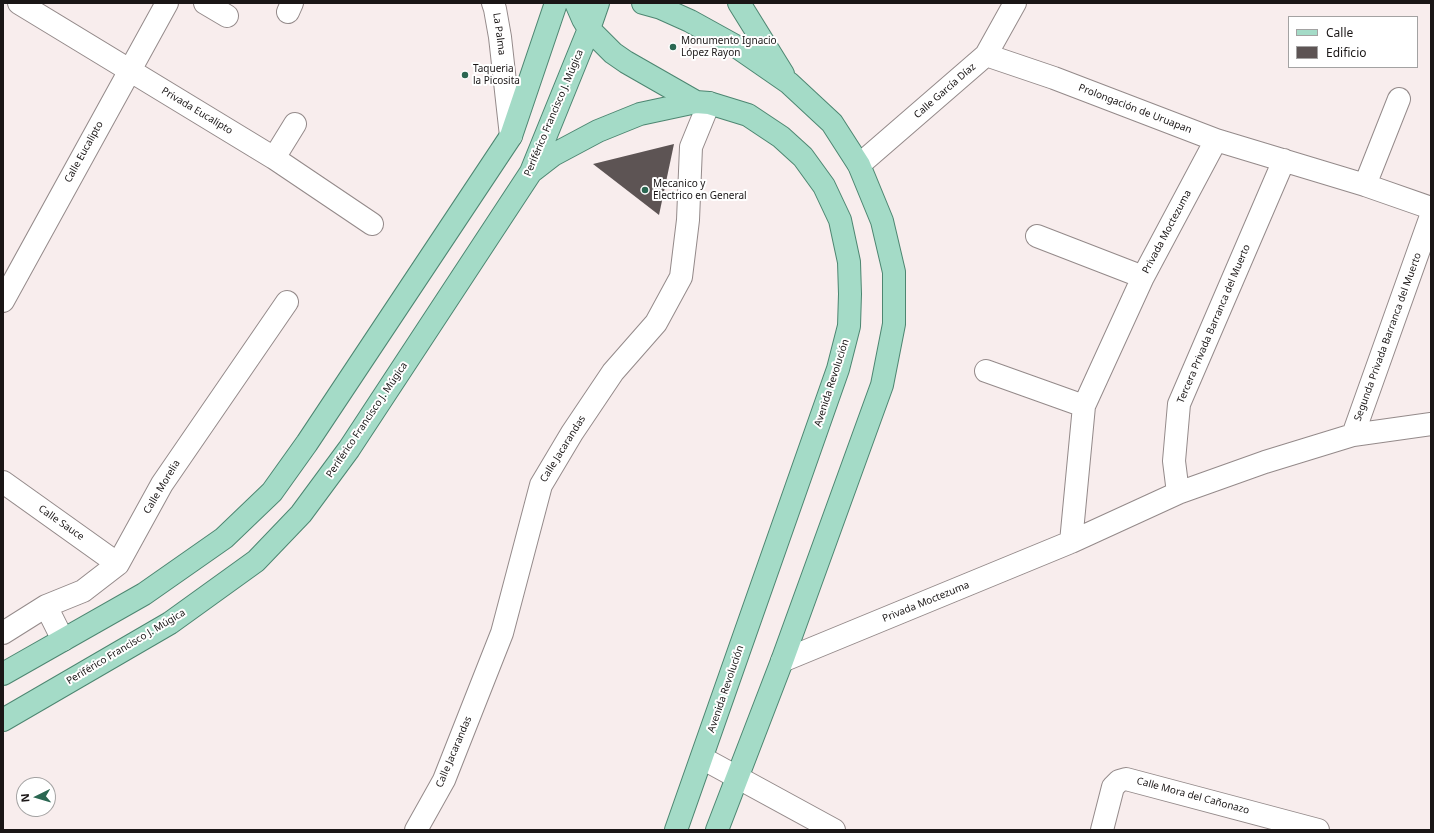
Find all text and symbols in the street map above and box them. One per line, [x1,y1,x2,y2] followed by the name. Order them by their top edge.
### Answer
[490,12,508,56] street label: La Palma
[1288,16,1418,68] legend
[1326,24,1353,41] text: Calle
[681,35,777,58] place label: Monumento Ignacio López Rayon
[668,42,678,52] marker: Monumento Ignacio López Rayon
[1326,44,1367,61] text: Edificio
[522,48,586,178] street label: Periférico Francisco J. Múgica
[912,61,978,121] street label: Calle García Díaz
[473,63,520,86] place label: Taqueria la Picosita
[460,70,470,80] marker: Taqueria la Picosita
[1077,82,1193,136] street label: Prolongación de Uruapan
[159,85,235,137] street label: Privada Eucalipto
[62,119,106,185] street label: Calle Eucalipto
[653,178,747,202] place label: Mecanico y Electrico en General
[640,185,650,195] marker: Mecanico y Electrico en General
[1140,188,1194,276] street label: Privada Moctezuma
[1175,243,1253,405] street label: Tercera Privada Barranca del Muerto
[1352,251,1424,423] street label: Segunda Privada Barranca del Muerto
[812,338,852,428] street label: Avenida Revolución
[324,360,410,480] street label: Periférico Francisco J. Múgica
[538,413,588,485] street label: Calle Jacarandas
[141,458,183,516] street label: Calle Morelia
[36,503,86,543] street label: Calle Sauce
[881,579,971,625] street label: Privada Moctezuma
[64,607,188,687] street label: Periférico Francisco J. Múgica
[705,644,747,734] street label: Avenida Revolución
[434,715,474,789] street label: Calle Jacarandas
[1135,775,1251,817] street label: Calle Mora del Cañonazo
[16,777,56,817] north arrow
[17,793,32,803] text: N

